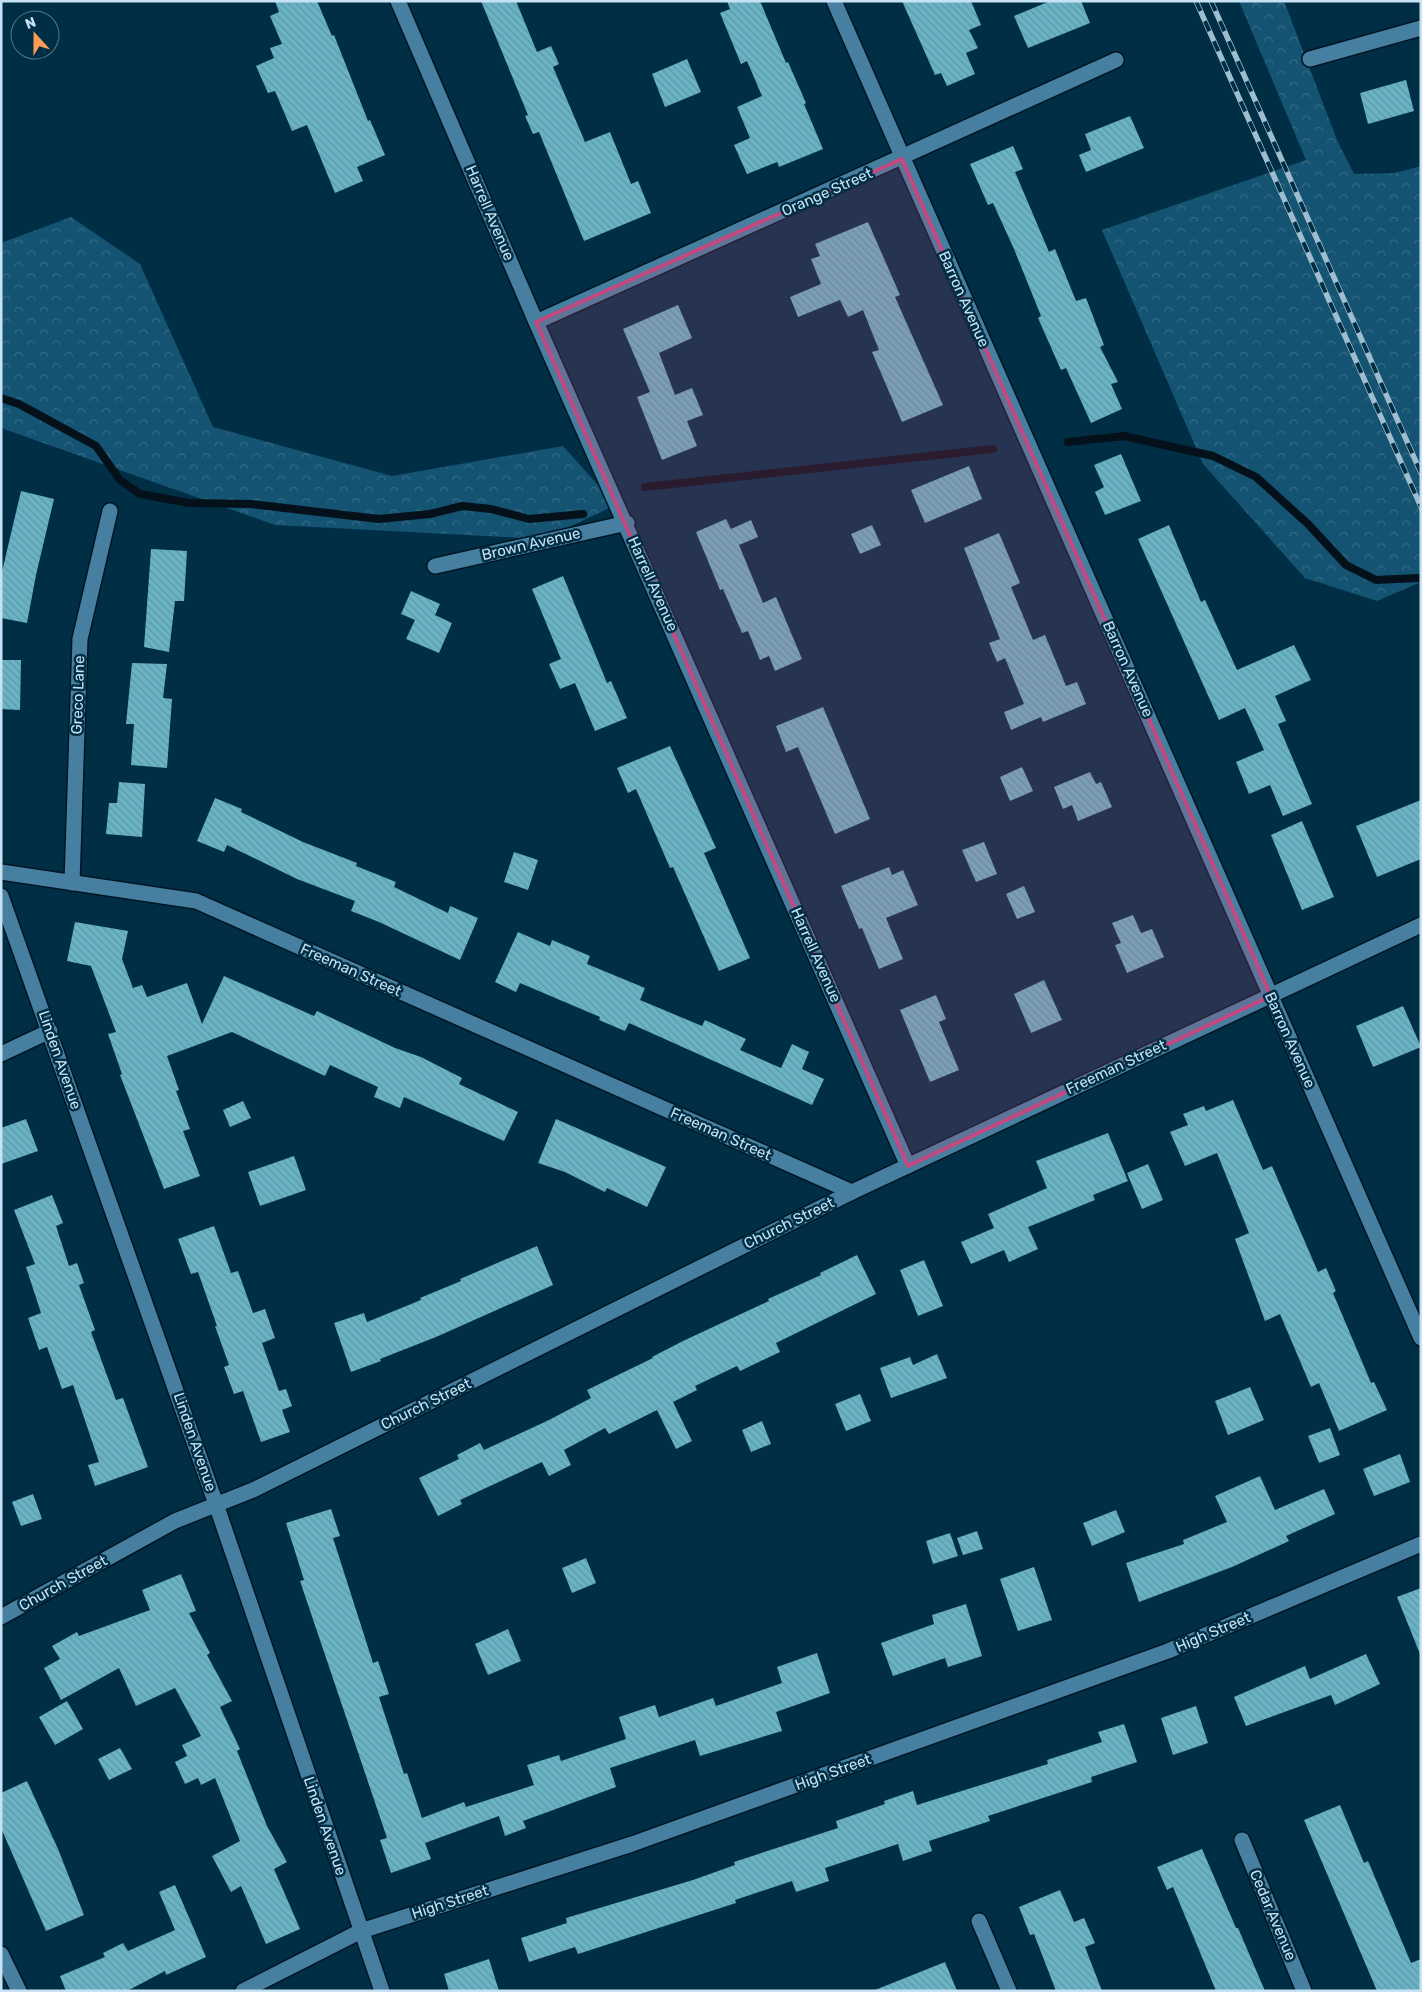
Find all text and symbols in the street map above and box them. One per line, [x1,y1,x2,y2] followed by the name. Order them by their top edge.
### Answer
[10,10,60,60] north arrow
[23,14,38,33] text: N
[462,163,518,263] street label: Harrell Avenue
[779,164,875,220] street label: Orange Street
[935,248,993,350] street label: Barron Avenue
[480,524,582,564] street label: Brown Avenue
[624,534,682,634] street label: Harrell Avenue
[1099,618,1157,720] street label: Barron Avenue
[68,655,88,735] street label: Greco Lane
[787,905,845,1005] street label: Harrell Avenue
[298,940,404,1000] street label: Freeman Street
[1261,989,1319,1091] street label: Barron Avenue
[35,1008,85,1112] street label: Linden Avenue
[1063,1036,1169,1098] street label: Freeman Street
[668,1104,774,1164] street label: Freeman Street
[741,1193,837,1253] street label: Church Street
[378,1374,474,1434] street label: Church Street
[170,1390,220,1494] street label: Linden Avenue
[16,1551,110,1615] street label: Church Street
[1173,1608,1253,1656] street label: High Street
[793,1750,874,1794] street label: High Street
[300,1774,350,1878] street label: Linden Avenue
[1246,1867,1300,1963] street label: Cedar Avenue
[409,1881,491,1923] street label: High Street

